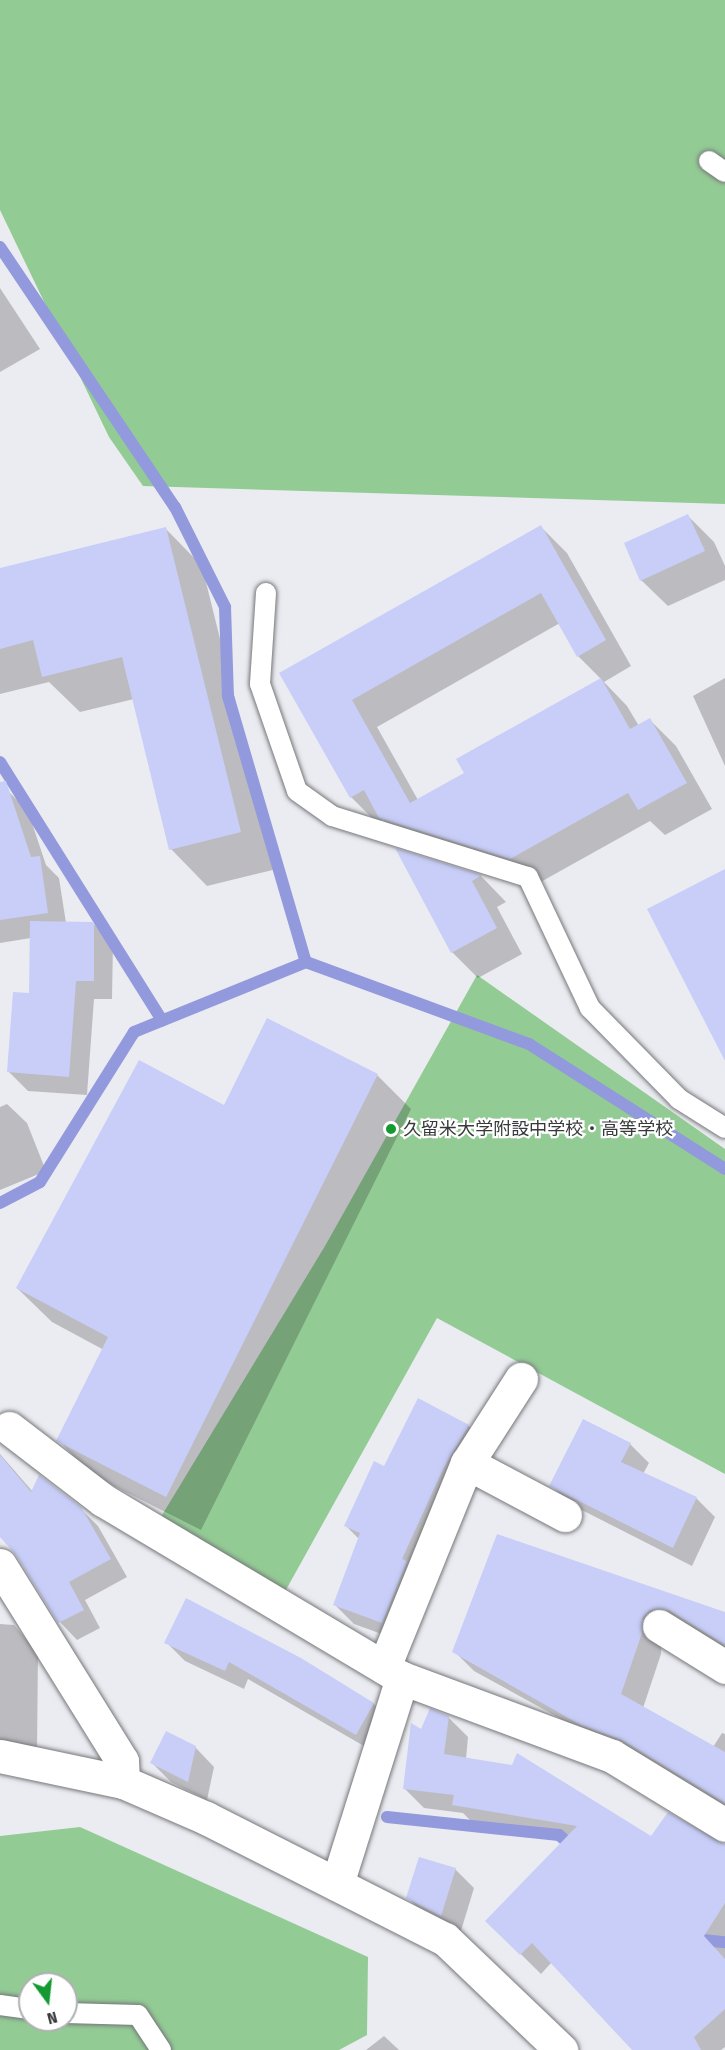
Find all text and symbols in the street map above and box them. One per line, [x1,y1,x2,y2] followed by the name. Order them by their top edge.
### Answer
[403,1118,673,1140] place label: 久留米大学附設中学校・高等学校
[384,1122,398,1136] marker: 久留米大学附設中学校・高等学校
[18,1972,78,2032] north arrow
[45,2008,59,2028] text: N

